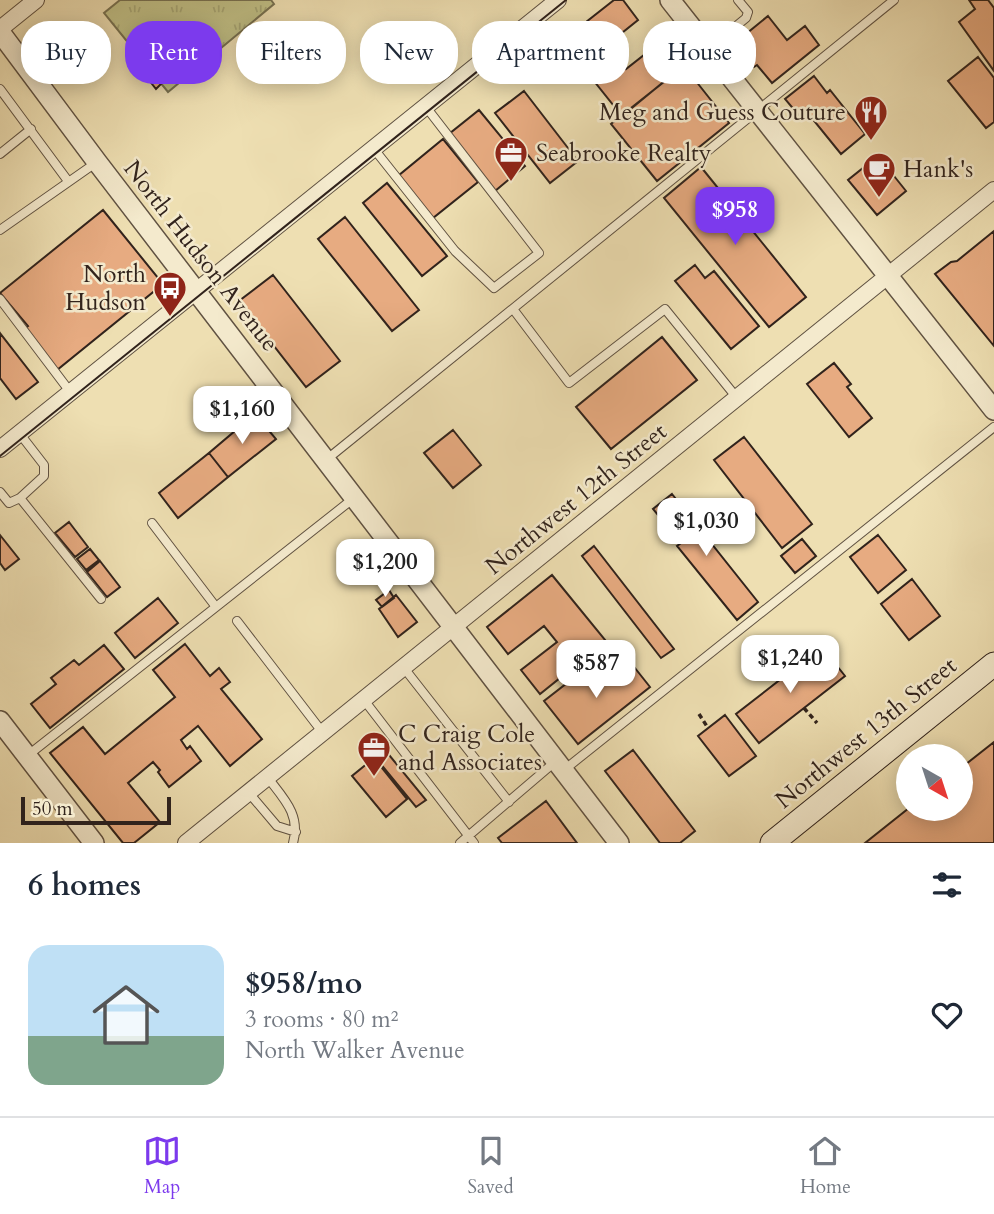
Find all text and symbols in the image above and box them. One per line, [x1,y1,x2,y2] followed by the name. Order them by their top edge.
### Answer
[21,21,111,84] chip: Buy
[125,21,222,84] chip: Rent
[236,21,346,84] chip: Filters
[360,21,458,84] chip: New
[472,21,629,84] chip: Apartment
[643,21,756,84] chip: House
[852,93,890,142] restaurant icon: Meg and Guess Couture
[599,96,846,129] place label: Meg and Guess Couture
[492,134,530,183] office icon: Seabrooke Realty
[536,137,712,170] place label: Seabrooke Realty
[860,150,898,199] cafe icon: Hank's
[903,153,973,186] place label: Hank's
[116,154,286,358] street label: North Hudson Avenue
[694,188,776,247] pin: $958
[711,194,759,225] text: $958
[65,258,146,319] place label: North Hudson
[151,269,189,318] bus stop icon: North Hudson
[185,386,299,446] pin: $1,160
[209,393,275,424] text: $1,160
[478,415,674,583] street label: Northwest 12th Street
[649,498,763,558] pin: $1,030
[673,505,739,536] text: $1,030
[328,540,442,599] pin: $1,200
[352,546,418,577] text: $1,200
[733,636,847,695] pin: $1,240
[555,640,637,700] pin: $587
[757,642,823,673] text: $1,240
[572,647,620,678] text: $587
[768,649,964,817] street label: Northwest 13th Street
[398,718,542,779] place label: C Craig Cole and Associates
[355,729,393,778] office icon: C Craig Cole and Associates
[896,744,973,821] north arrow
[896,744,973,821] map controls
[21,794,172,826] scale bar
[32,796,73,822] text: 50 m
[28,865,141,906] text: 6 homes
[928,866,966,904] icon: filters
[245,963,362,1004] text: $958/mo
[84,973,168,1057] icon: home
[928,996,966,1034] icon: heart
[245,1004,398,1035] text: 3 rooms · 80 m²
[245,1035,465,1066] text: North Walker Avenue
[143,1132,181,1200] tab: Map
[468,1132,514,1200] tab: Saved
[800,1132,851,1200] tab: Home

